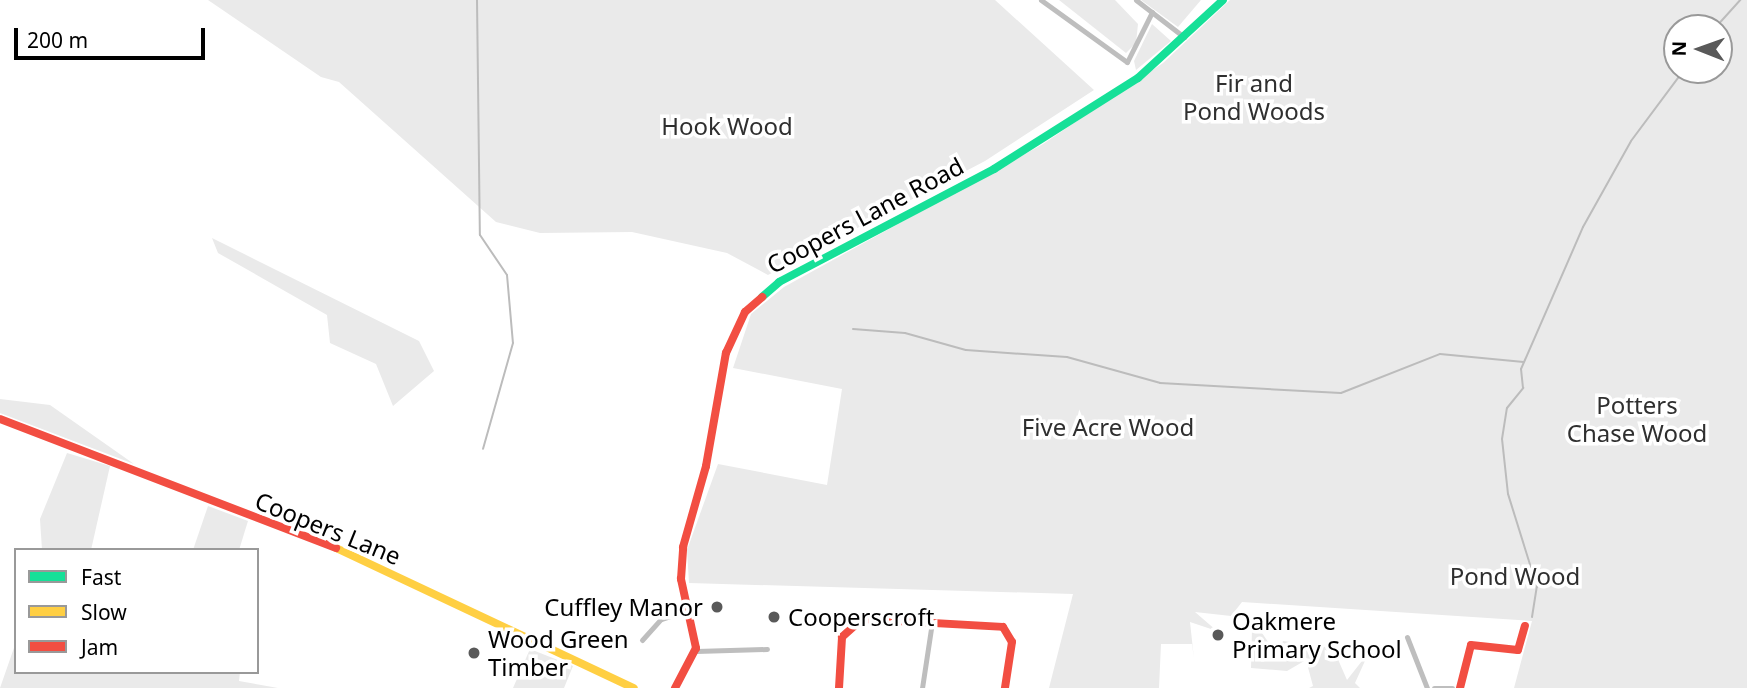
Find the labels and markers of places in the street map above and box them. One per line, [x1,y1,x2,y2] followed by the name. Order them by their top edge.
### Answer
[544,593,703,621] place label: Cuffley Manor
[709,599,725,615] marker: Cuffley Manor
[788,603,934,631] place label: Cooperscroft
[1232,607,1402,663] place label: Oakmere Primary School
[766,609,782,625] marker: Cooperscroft
[488,625,629,681] place label: Wood Green Timber
[1210,627,1226,643] marker: Oakmere Primary School
[466,645,482,661] marker: Wood Green Timber

